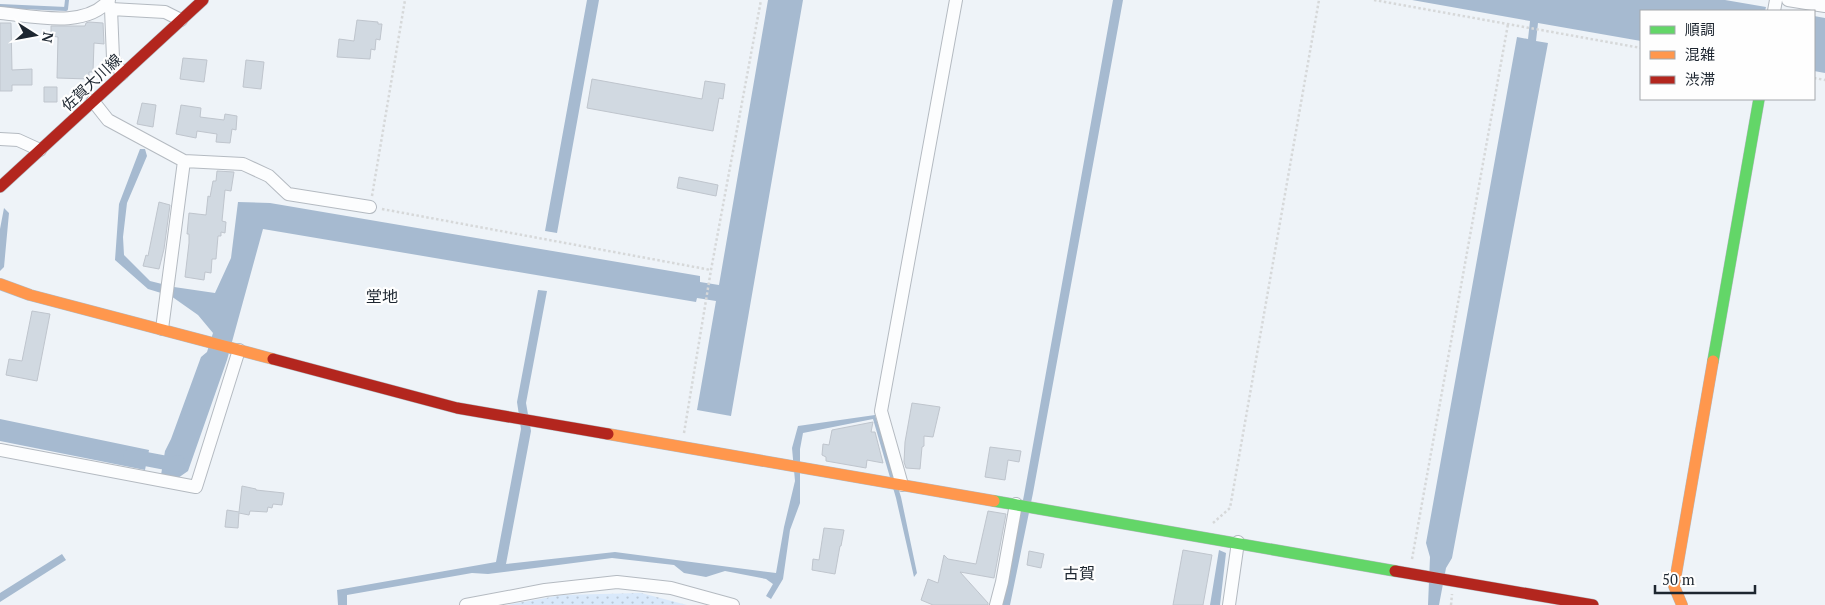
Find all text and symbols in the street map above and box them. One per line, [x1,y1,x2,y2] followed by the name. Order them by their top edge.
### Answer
[10,10,60,60] north arrow
[1640,10,1815,100] legend
[1685,19,1715,39] text: 順調
[38,31,59,45] text: N
[1685,44,1715,64] text: 混雑
[57,49,125,115] street label: 佐賀大川線
[1685,69,1715,89] text: 渋滞
[366,285,398,307] district label: 堂地
[1063,562,1095,584] district label: 古賀
[1655,562,1755,594] scale bar
[1662,569,1695,589] text: 50 m

